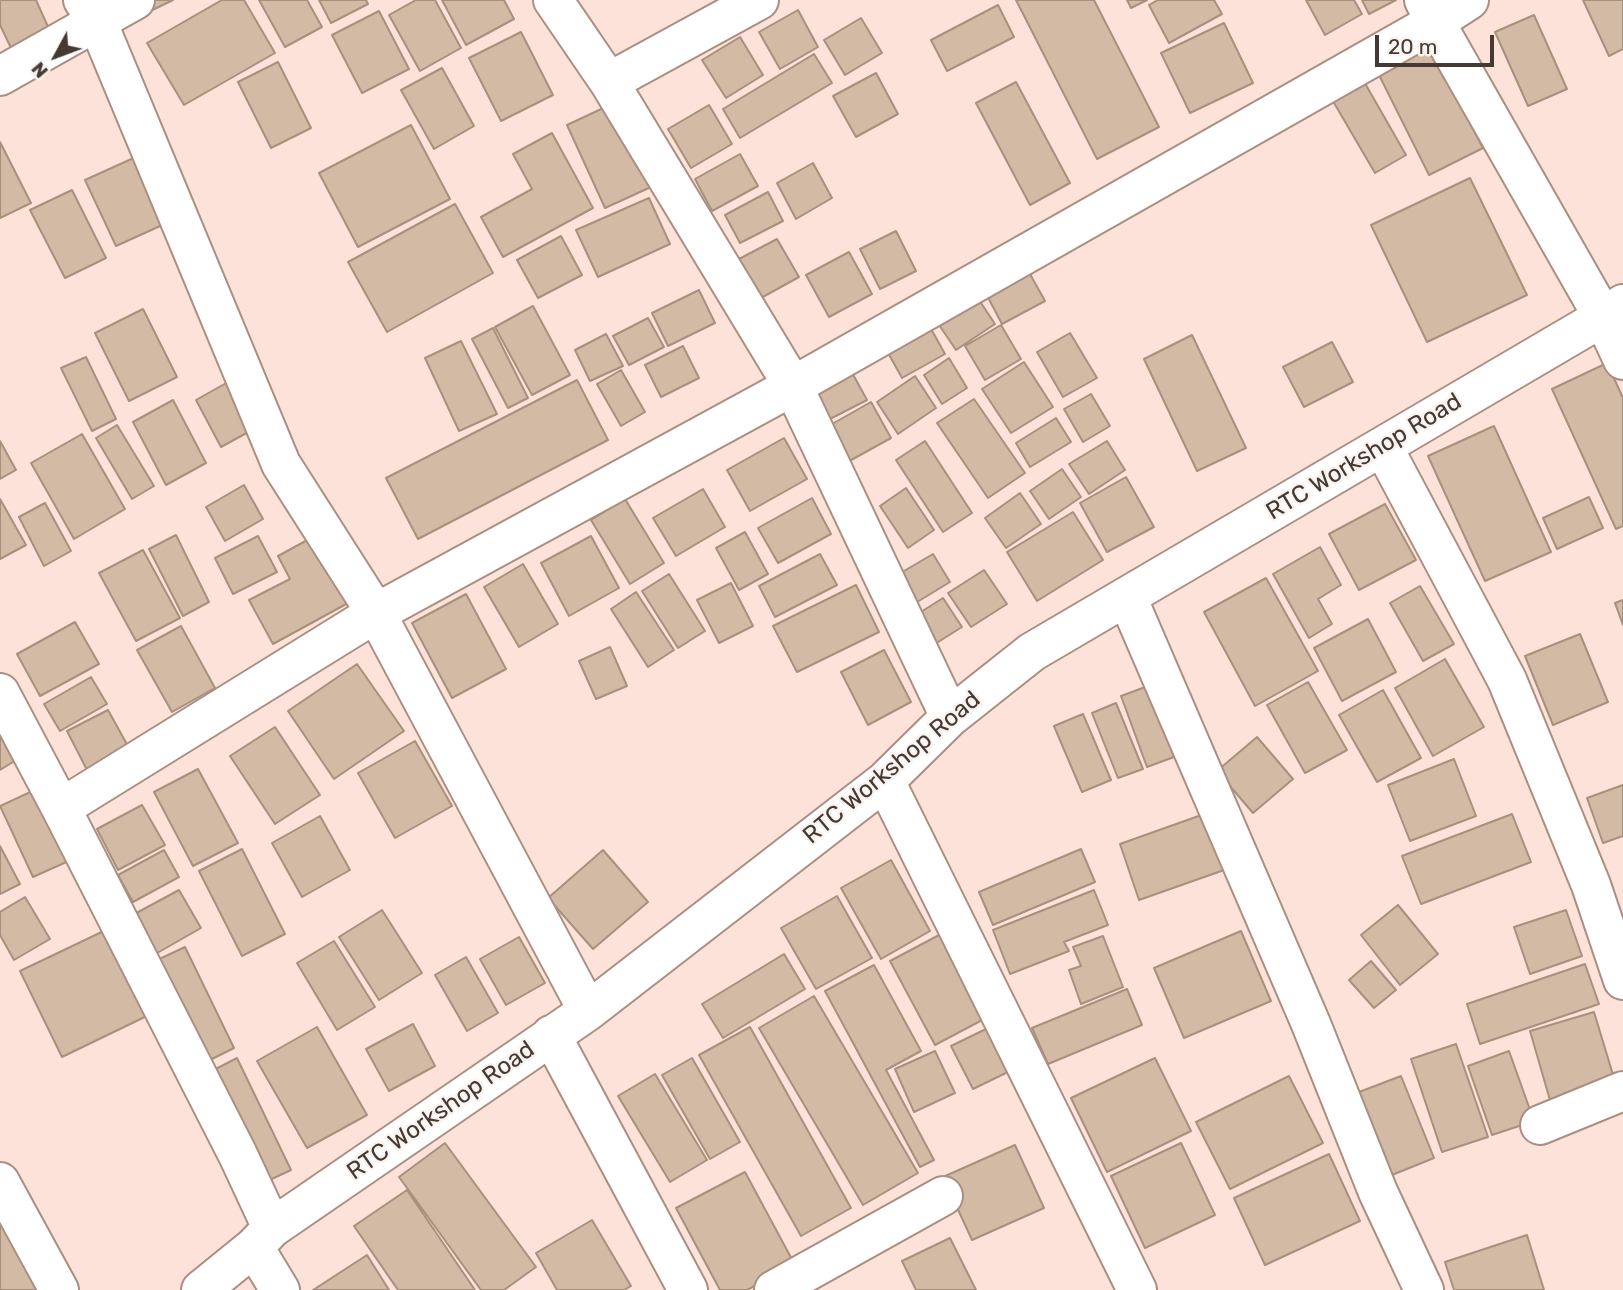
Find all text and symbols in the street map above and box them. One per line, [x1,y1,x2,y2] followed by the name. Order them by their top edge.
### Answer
[21,21,91,91] north arrow
[1378,21,1497,65] scale bar
[1388,34,1437,59] text: 20 m
[27,57,53,83] text: N
[1261,387,1467,527] street label: RTC Workshop Road
[798,685,986,851] street label: RTC Workshop Road
[342,1035,540,1187] street label: RTC Workshop Road

